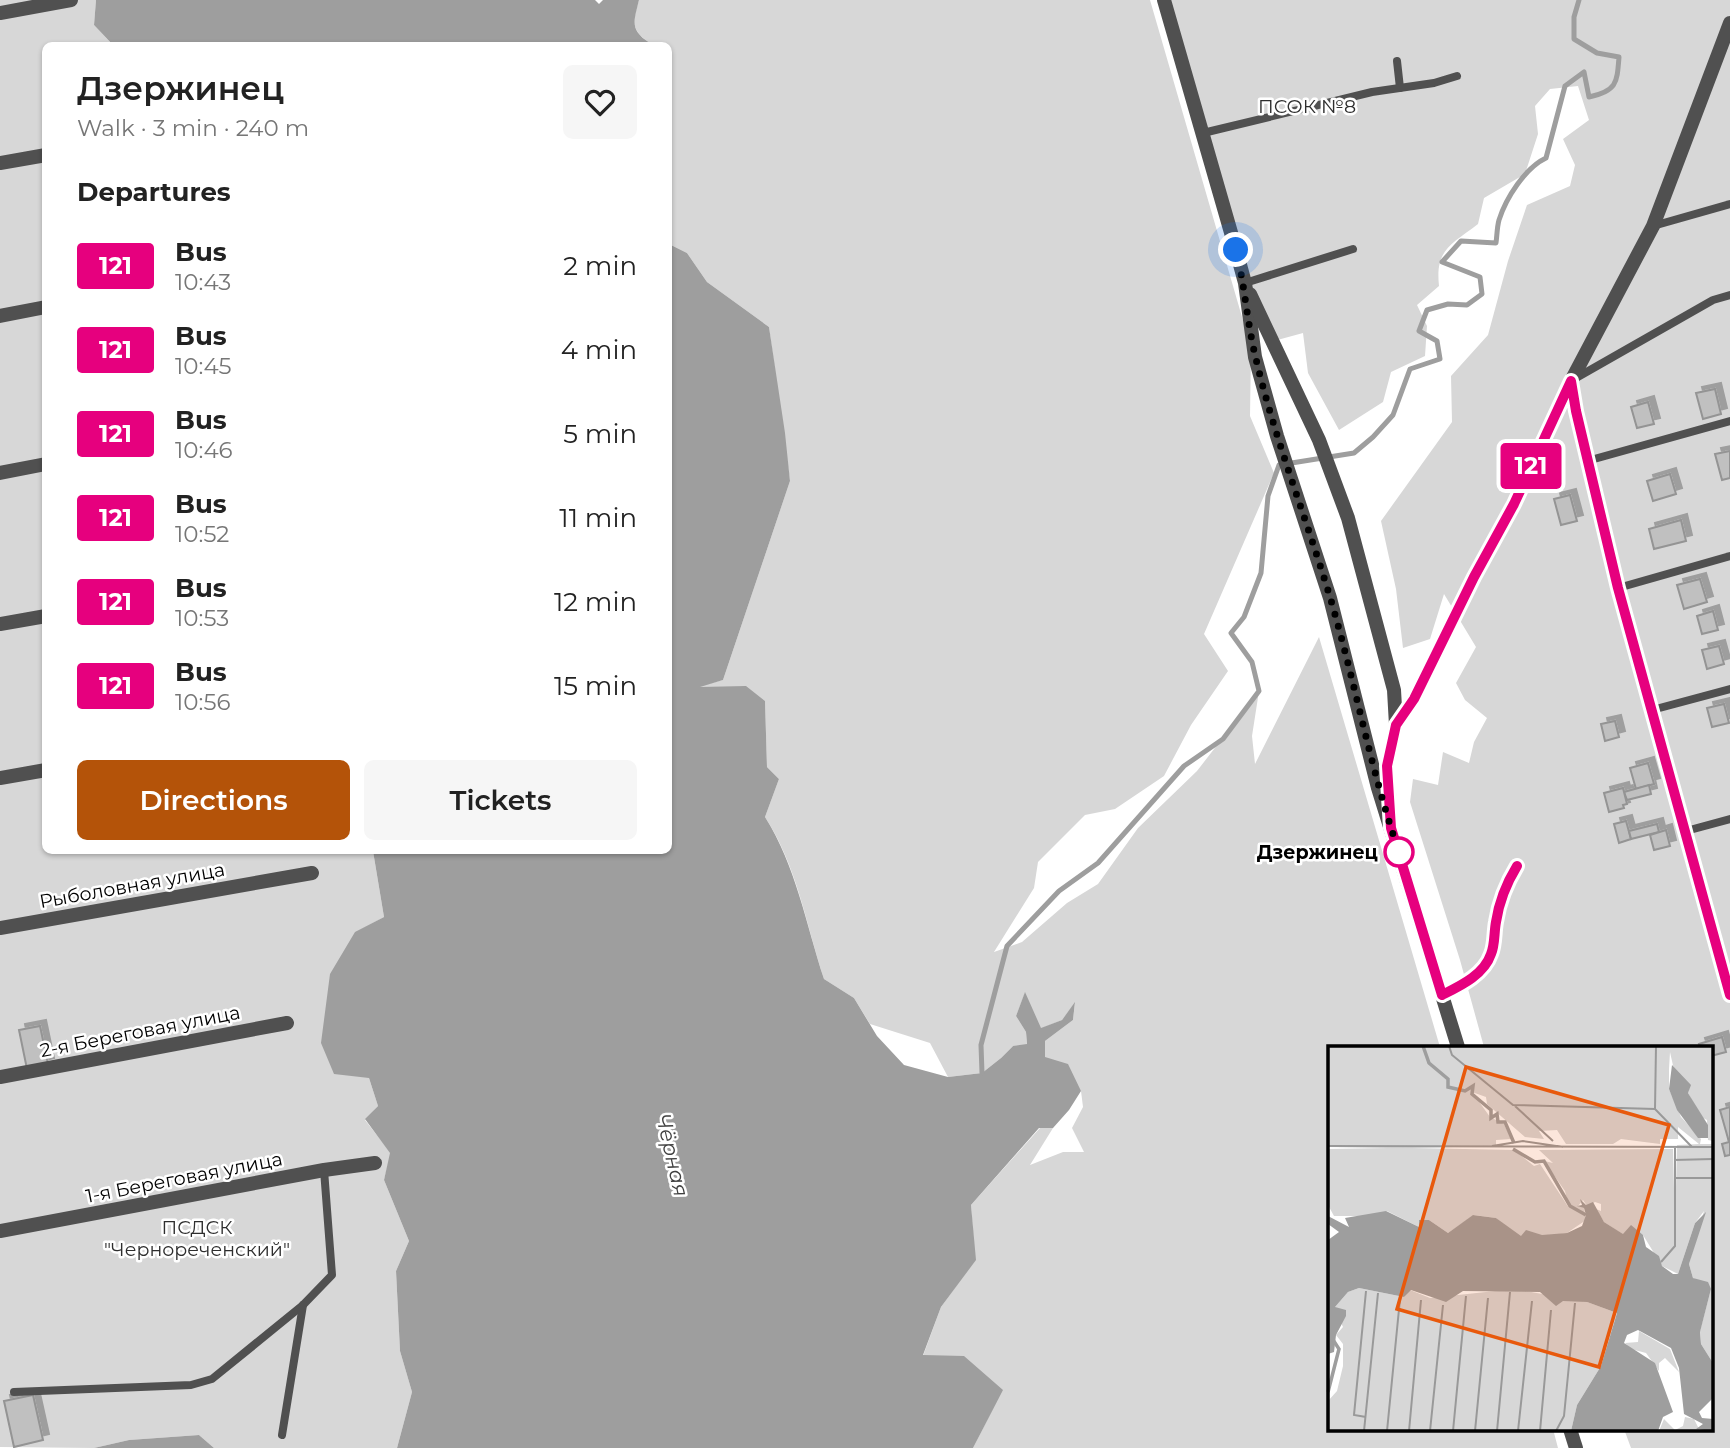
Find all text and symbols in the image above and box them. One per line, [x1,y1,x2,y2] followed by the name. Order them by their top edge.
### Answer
[563,65,637,139] button: heart
[77,68,284,108] text: Дзержинец
[1258,95,1356,118] park label: ПСОК №8
[77,114,309,142] text: Walk · 3 min · 240 m
[77,176,231,208] text: Departures
[1218,232,1253,267] your location
[175,236,227,268] text: Bus
[563,250,637,282] text: 2 min
[99,251,132,280] text: 121
[175,268,231,296] text: 10:43
[175,320,227,352] text: Bus
[561,334,637,366] text: 4 min
[99,335,132,364] text: 121
[175,352,232,380] text: 10:45
[175,404,227,436] text: Bus
[563,418,637,450] text: 5 min
[99,419,132,448] text: 121
[175,436,233,464] text: 10:46
[1491,443,1571,489] line badge: 121
[1515,451,1547,480] text: 121
[175,488,227,520] text: Bus
[559,502,637,534] text: 11 min
[99,503,132,532] text: 121
[175,520,229,548] text: 10:52
[175,572,227,604] text: Bus
[554,586,637,618] text: 12 min
[99,587,132,616] text: 121
[175,604,229,632] text: 10:53
[175,656,227,688] text: Bus
[554,670,637,702] text: 15 min
[99,671,132,700] text: 121
[175,688,230,716] text: 10:56
[77,760,350,840] button: Directions
[364,760,637,840] button: Tickets
[1384,837,1414,867] marker: Дзержинец
[1257,841,1378,864] place label: Дзержинец
[38,858,227,913] street label: Рыболовная улица
[38,1001,242,1062] street label: 2-я Береговая улица
[1328,1046,1712,1430] inset map
[651,1111,694,1199] water label: Чёрная
[84,1147,284,1208] street label: 1-я Береговая улица
[104,1216,290,1261] park label: ПСДСК "Чернореченский"

